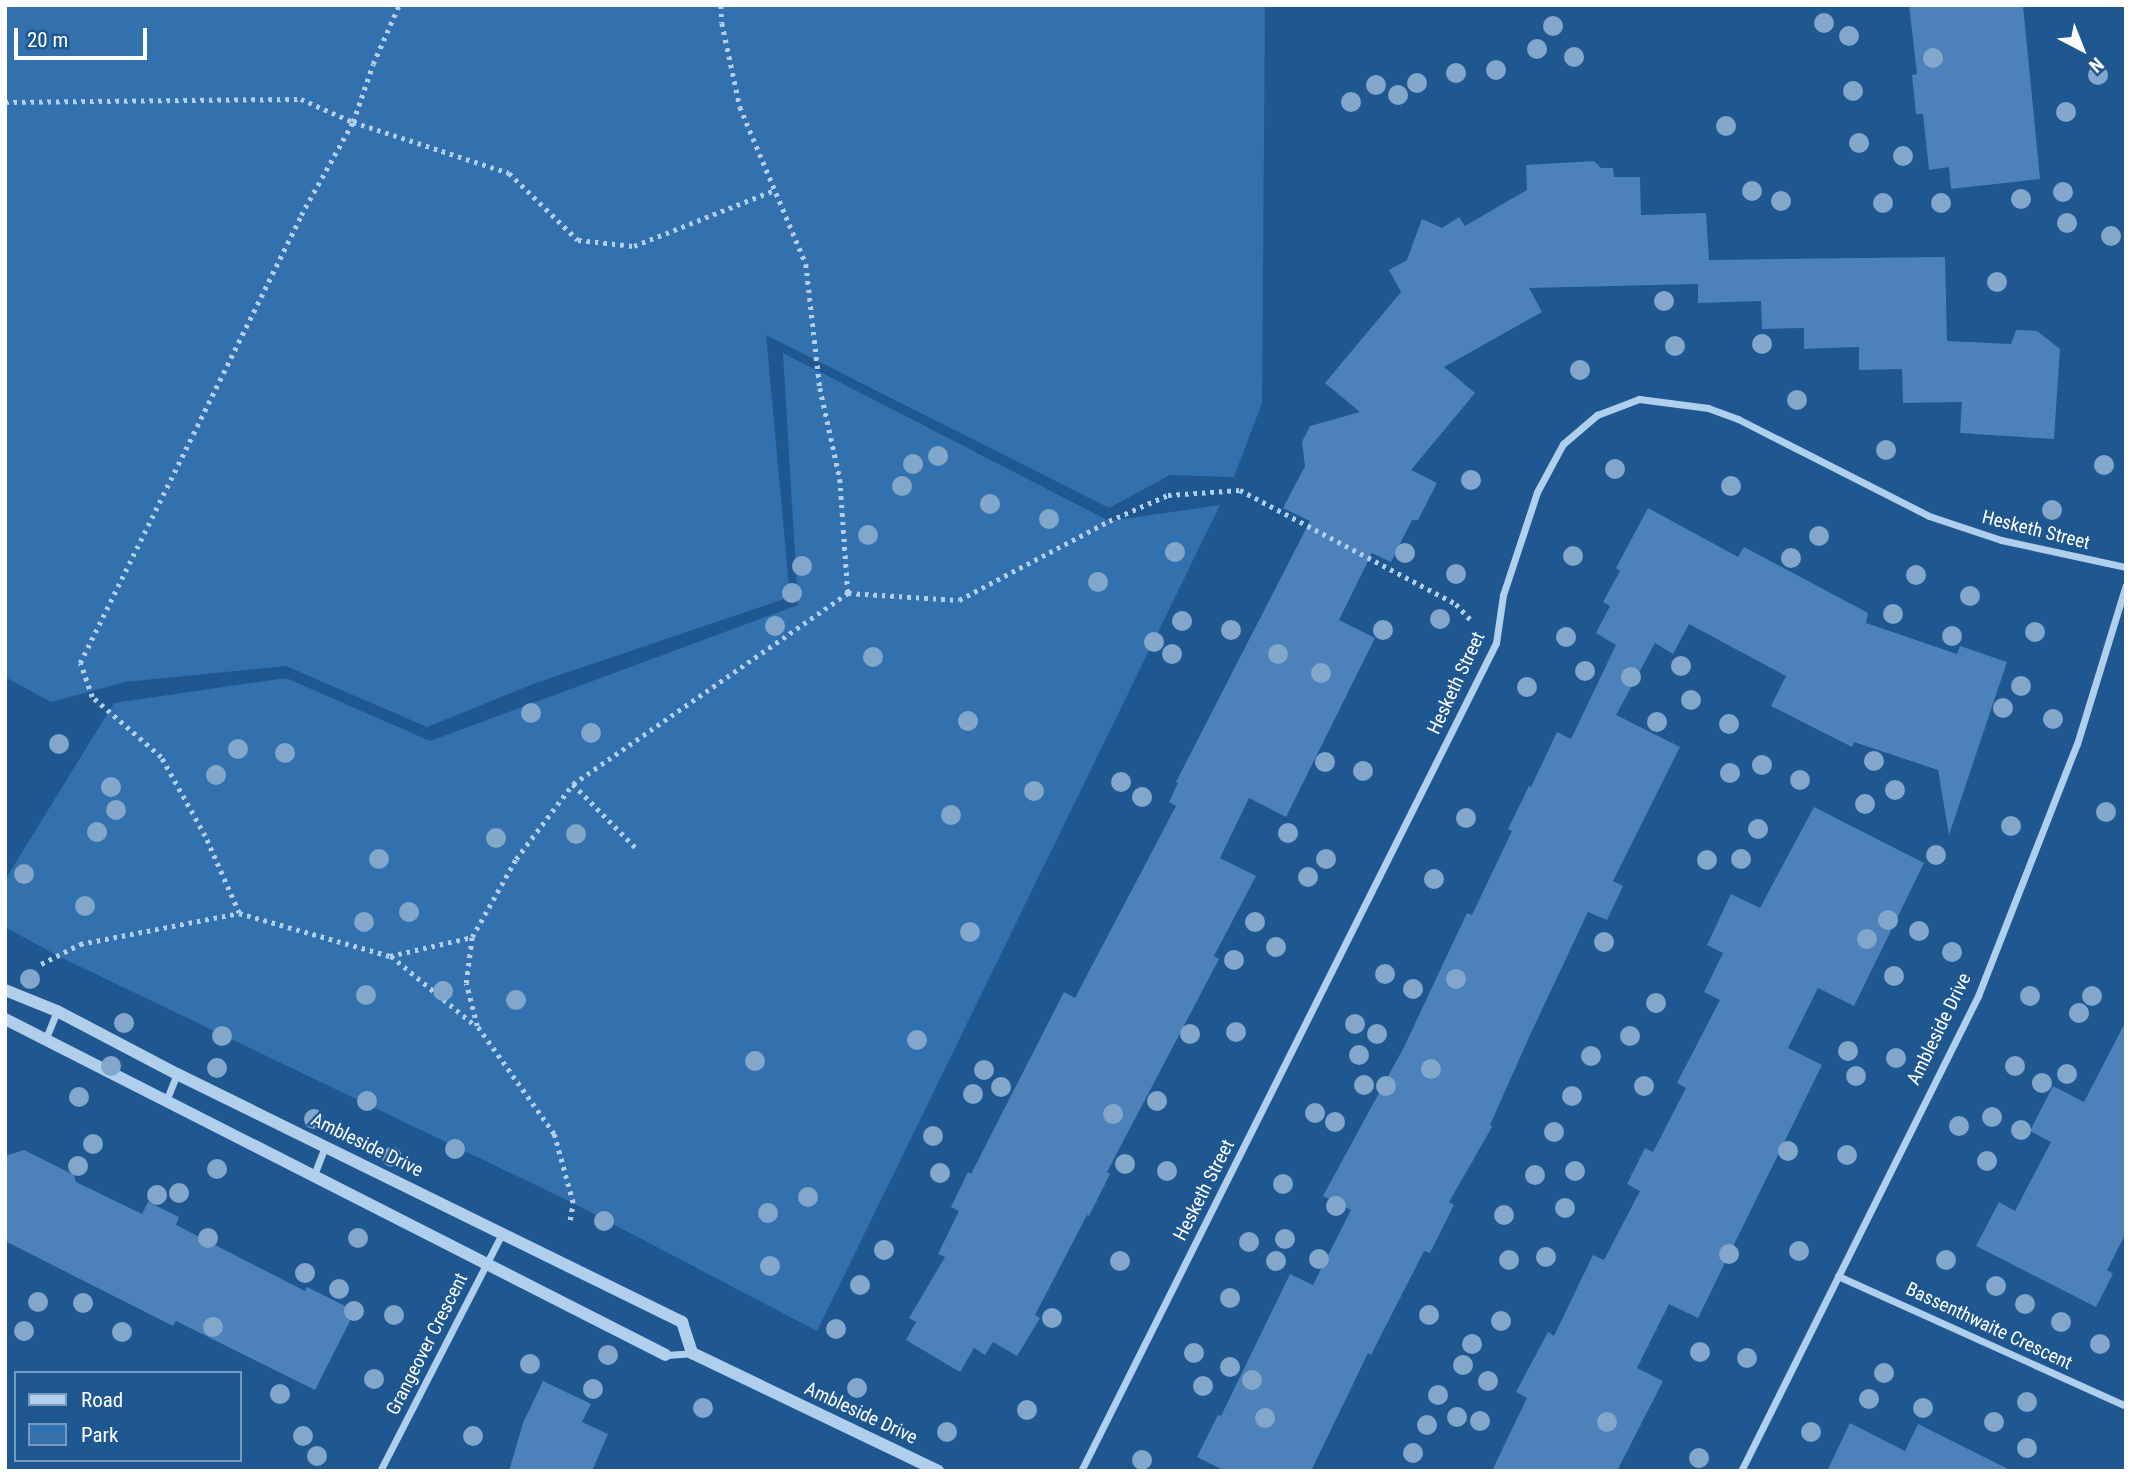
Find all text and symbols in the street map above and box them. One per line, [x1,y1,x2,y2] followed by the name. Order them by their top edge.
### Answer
[18,14,150,58] scale bar
[2047,14,2117,84] north arrow
[27,28,68,52] text: 20 m
[2084,53,2108,77] text: N
[1980,506,2092,554] street label: Hesketh Street
[1422,628,1490,738] street label: Hesketh Street
[1902,969,1976,1089] street label: Ambleside Drive
[307,1108,427,1182] street label: Ambleside Drive
[1169,1136,1239,1244] street label: Hesketh Street
[381,1269,473,1419] street label: Grangeover Crescent
[1902,1277,2076,1375] street label: Bassenthwaite Crescent
[14,1371,242,1462] legend
[801,1377,921,1449] street label: Ambleside Drive
[81,1388,123,1412] text: Road
[81,1423,118,1447] text: Park

